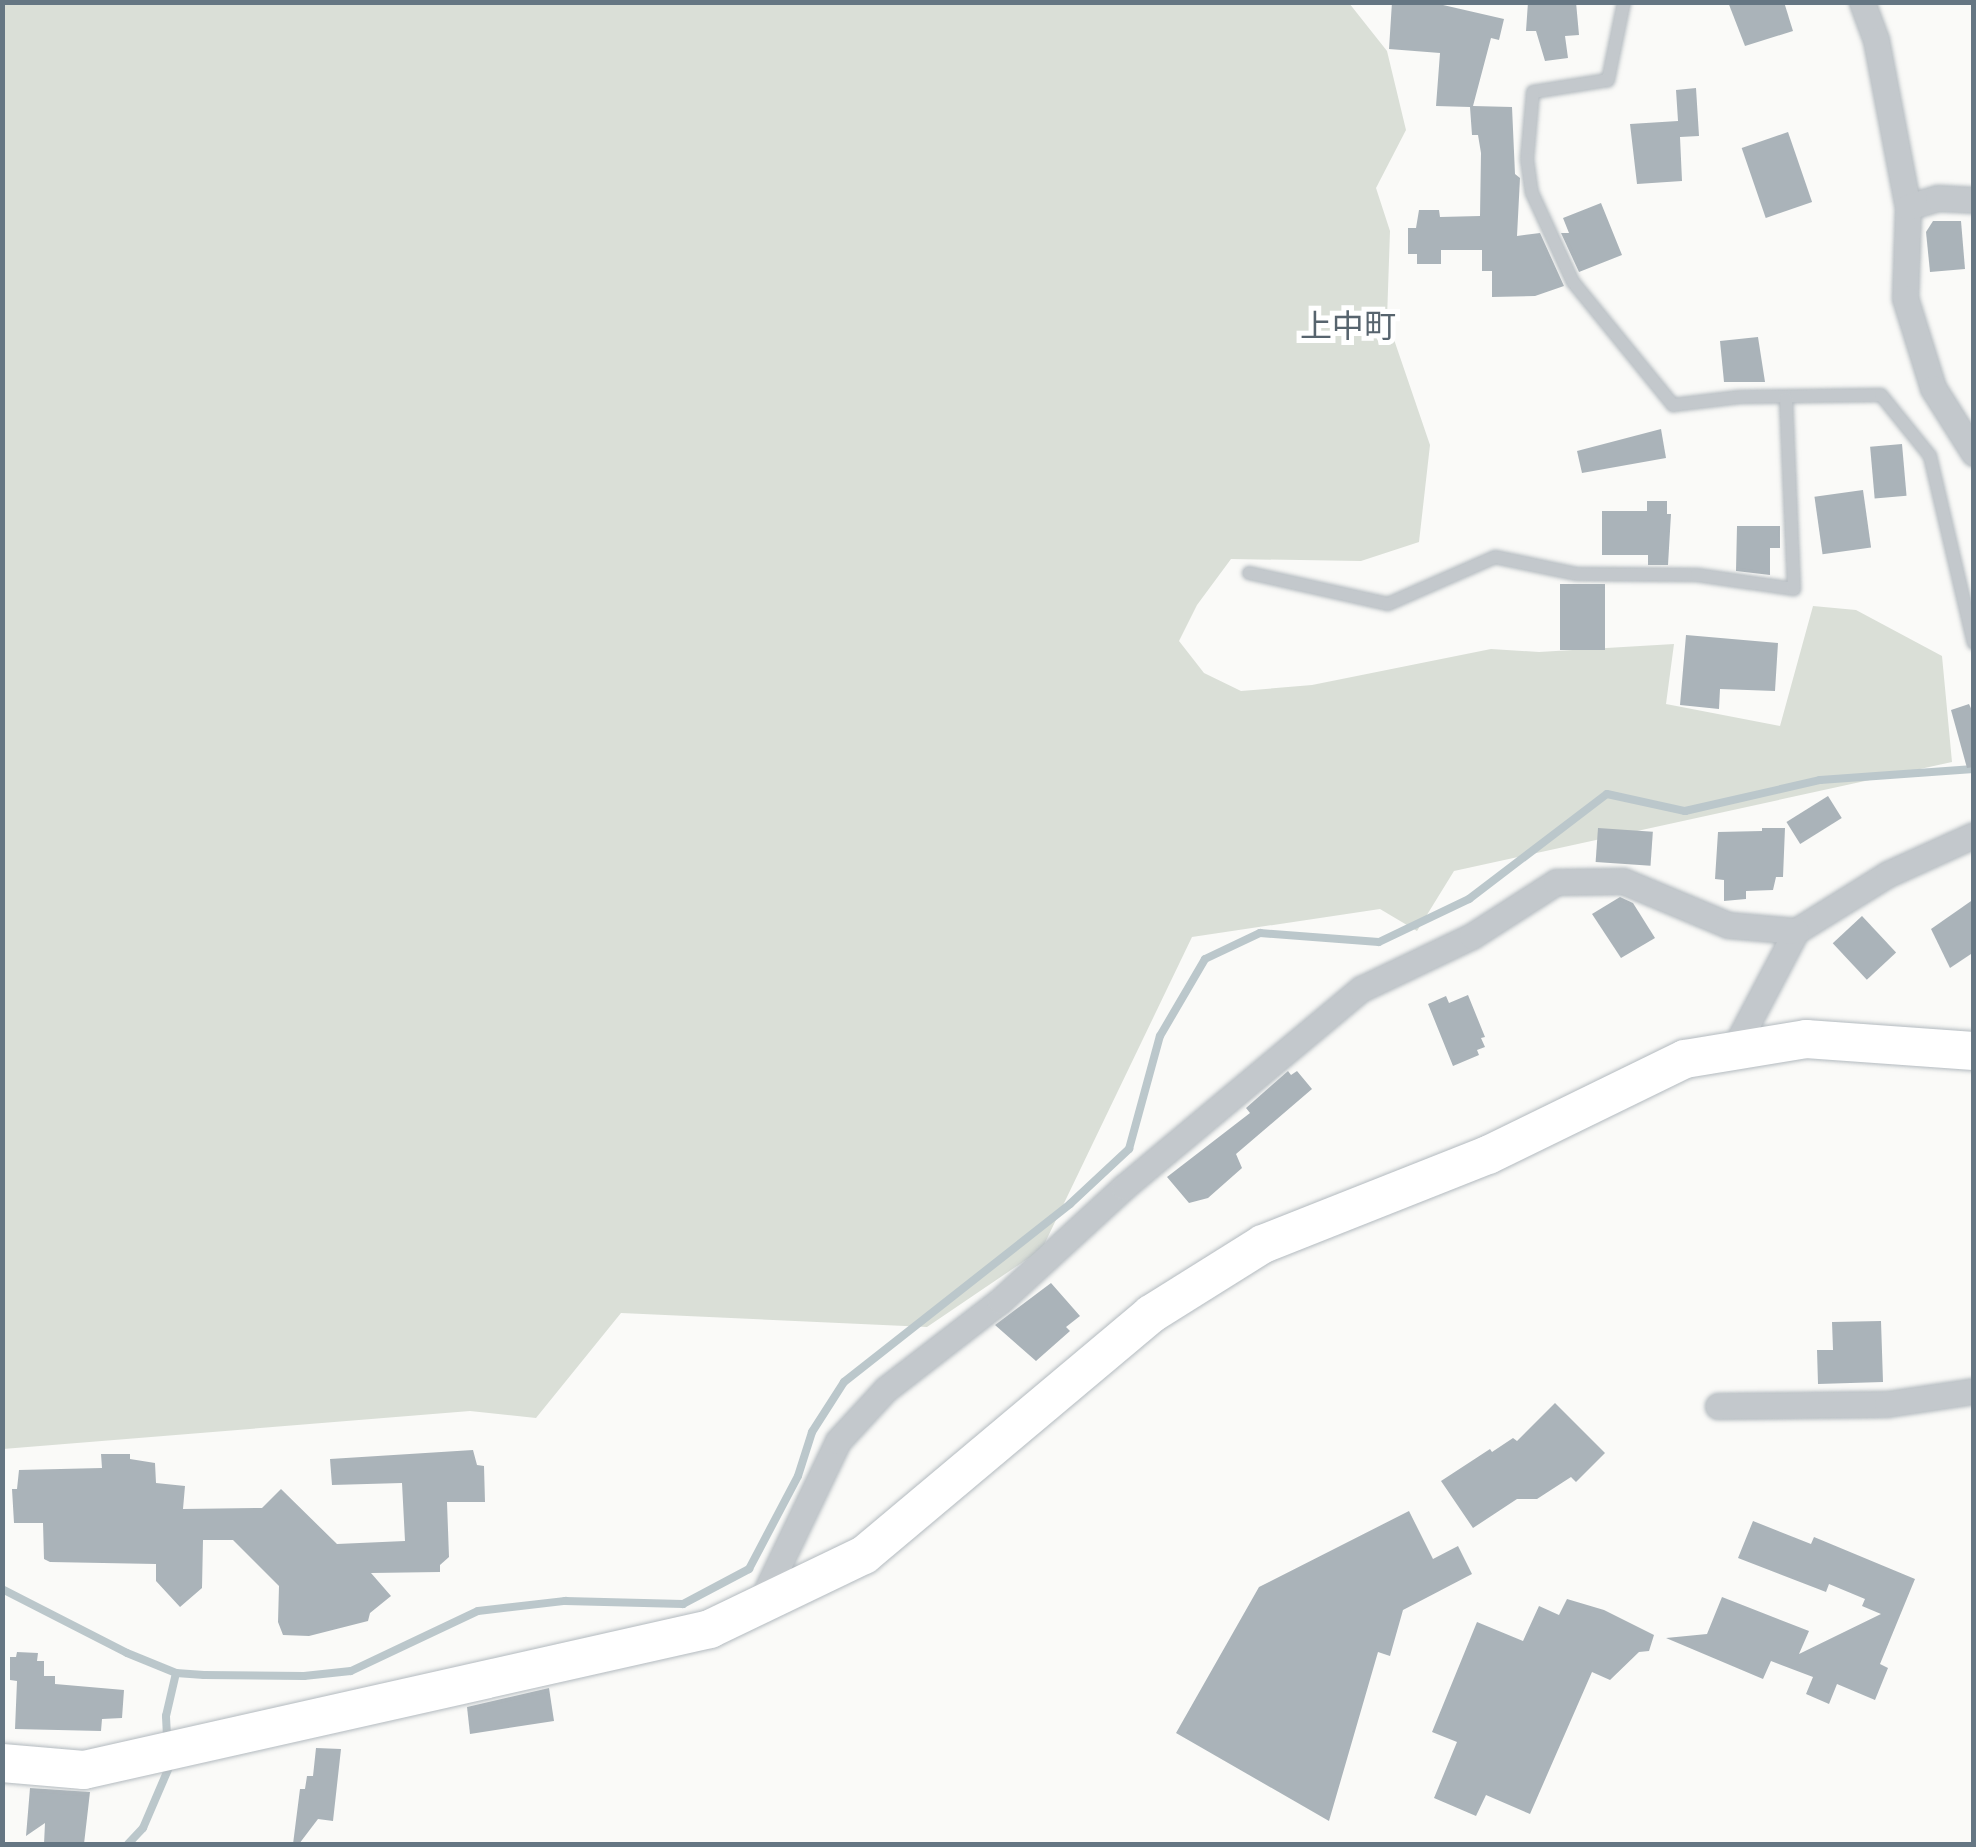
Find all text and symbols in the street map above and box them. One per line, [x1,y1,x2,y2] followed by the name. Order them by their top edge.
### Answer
[1300,308,1396,346] district label: 上中町

